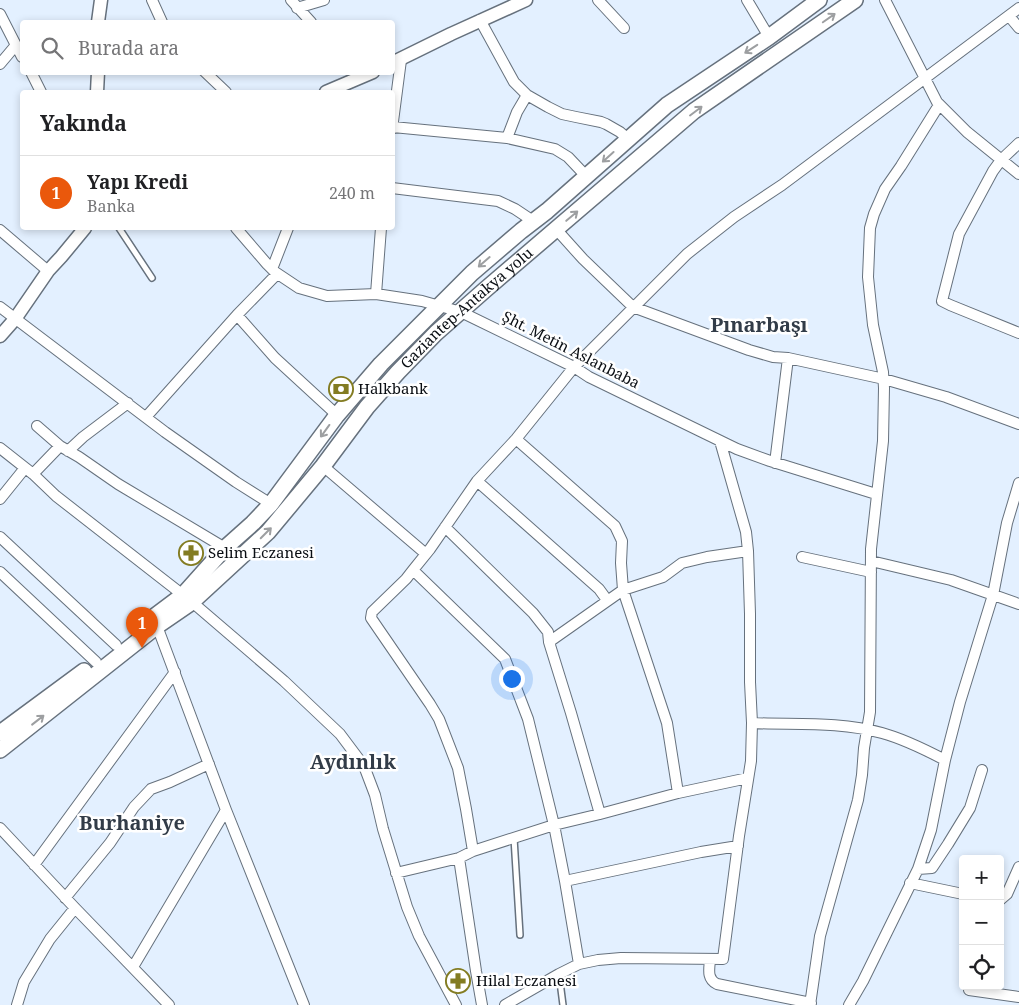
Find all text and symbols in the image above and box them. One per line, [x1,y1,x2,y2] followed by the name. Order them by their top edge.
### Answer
[822,13,836,23] one-way arrow
[20,20,395,75] search box
[38,34,66,62] icon: search
[78,35,179,61] text: Burada ara
[745,44,759,54] one-way arrow
[689,105,702,116] one-way arrow
[40,109,127,137] text: Yakında
[601,151,614,163] one-way arrow
[87,169,188,195] text: Yapı Kredi
[51,182,61,204] text: 1
[329,182,375,204] text: 240 m
[87,195,135,217] text: Banka
[565,210,578,221] one-way arrow
[396,242,537,373] street label: Gaziantep-Antakya yolu
[478,256,491,268] one-way arrow
[499,306,644,392] street label: Şht. Metin Aslanbaba
[710,311,808,338] district label: Pınarbaşı
[328,376,354,402] bank icon: Halkbank
[358,378,428,398] place label: Halkbank
[320,424,330,438] one-way arrow
[260,527,272,539] one-way arrow
[178,540,204,566] pharmacy icon: Selim Eczanesi
[208,542,314,562] place label: Selim Eczanesi
[126,607,158,648] pin: 1
[499,666,525,692] your location
[31,714,44,725] one-way arrow
[310,748,396,775] district label: Aydınlık
[79,809,185,836] district label: Burhaniye
[959,855,1004,990] map controls
[959,855,1004,900] button: +
[959,900,1004,945] button: −
[959,945,1004,990] button: locate
[445,968,471,994] pharmacy icon: Hilal Eczanesi
[476,970,577,990] place label: Hilal Eczanesi

